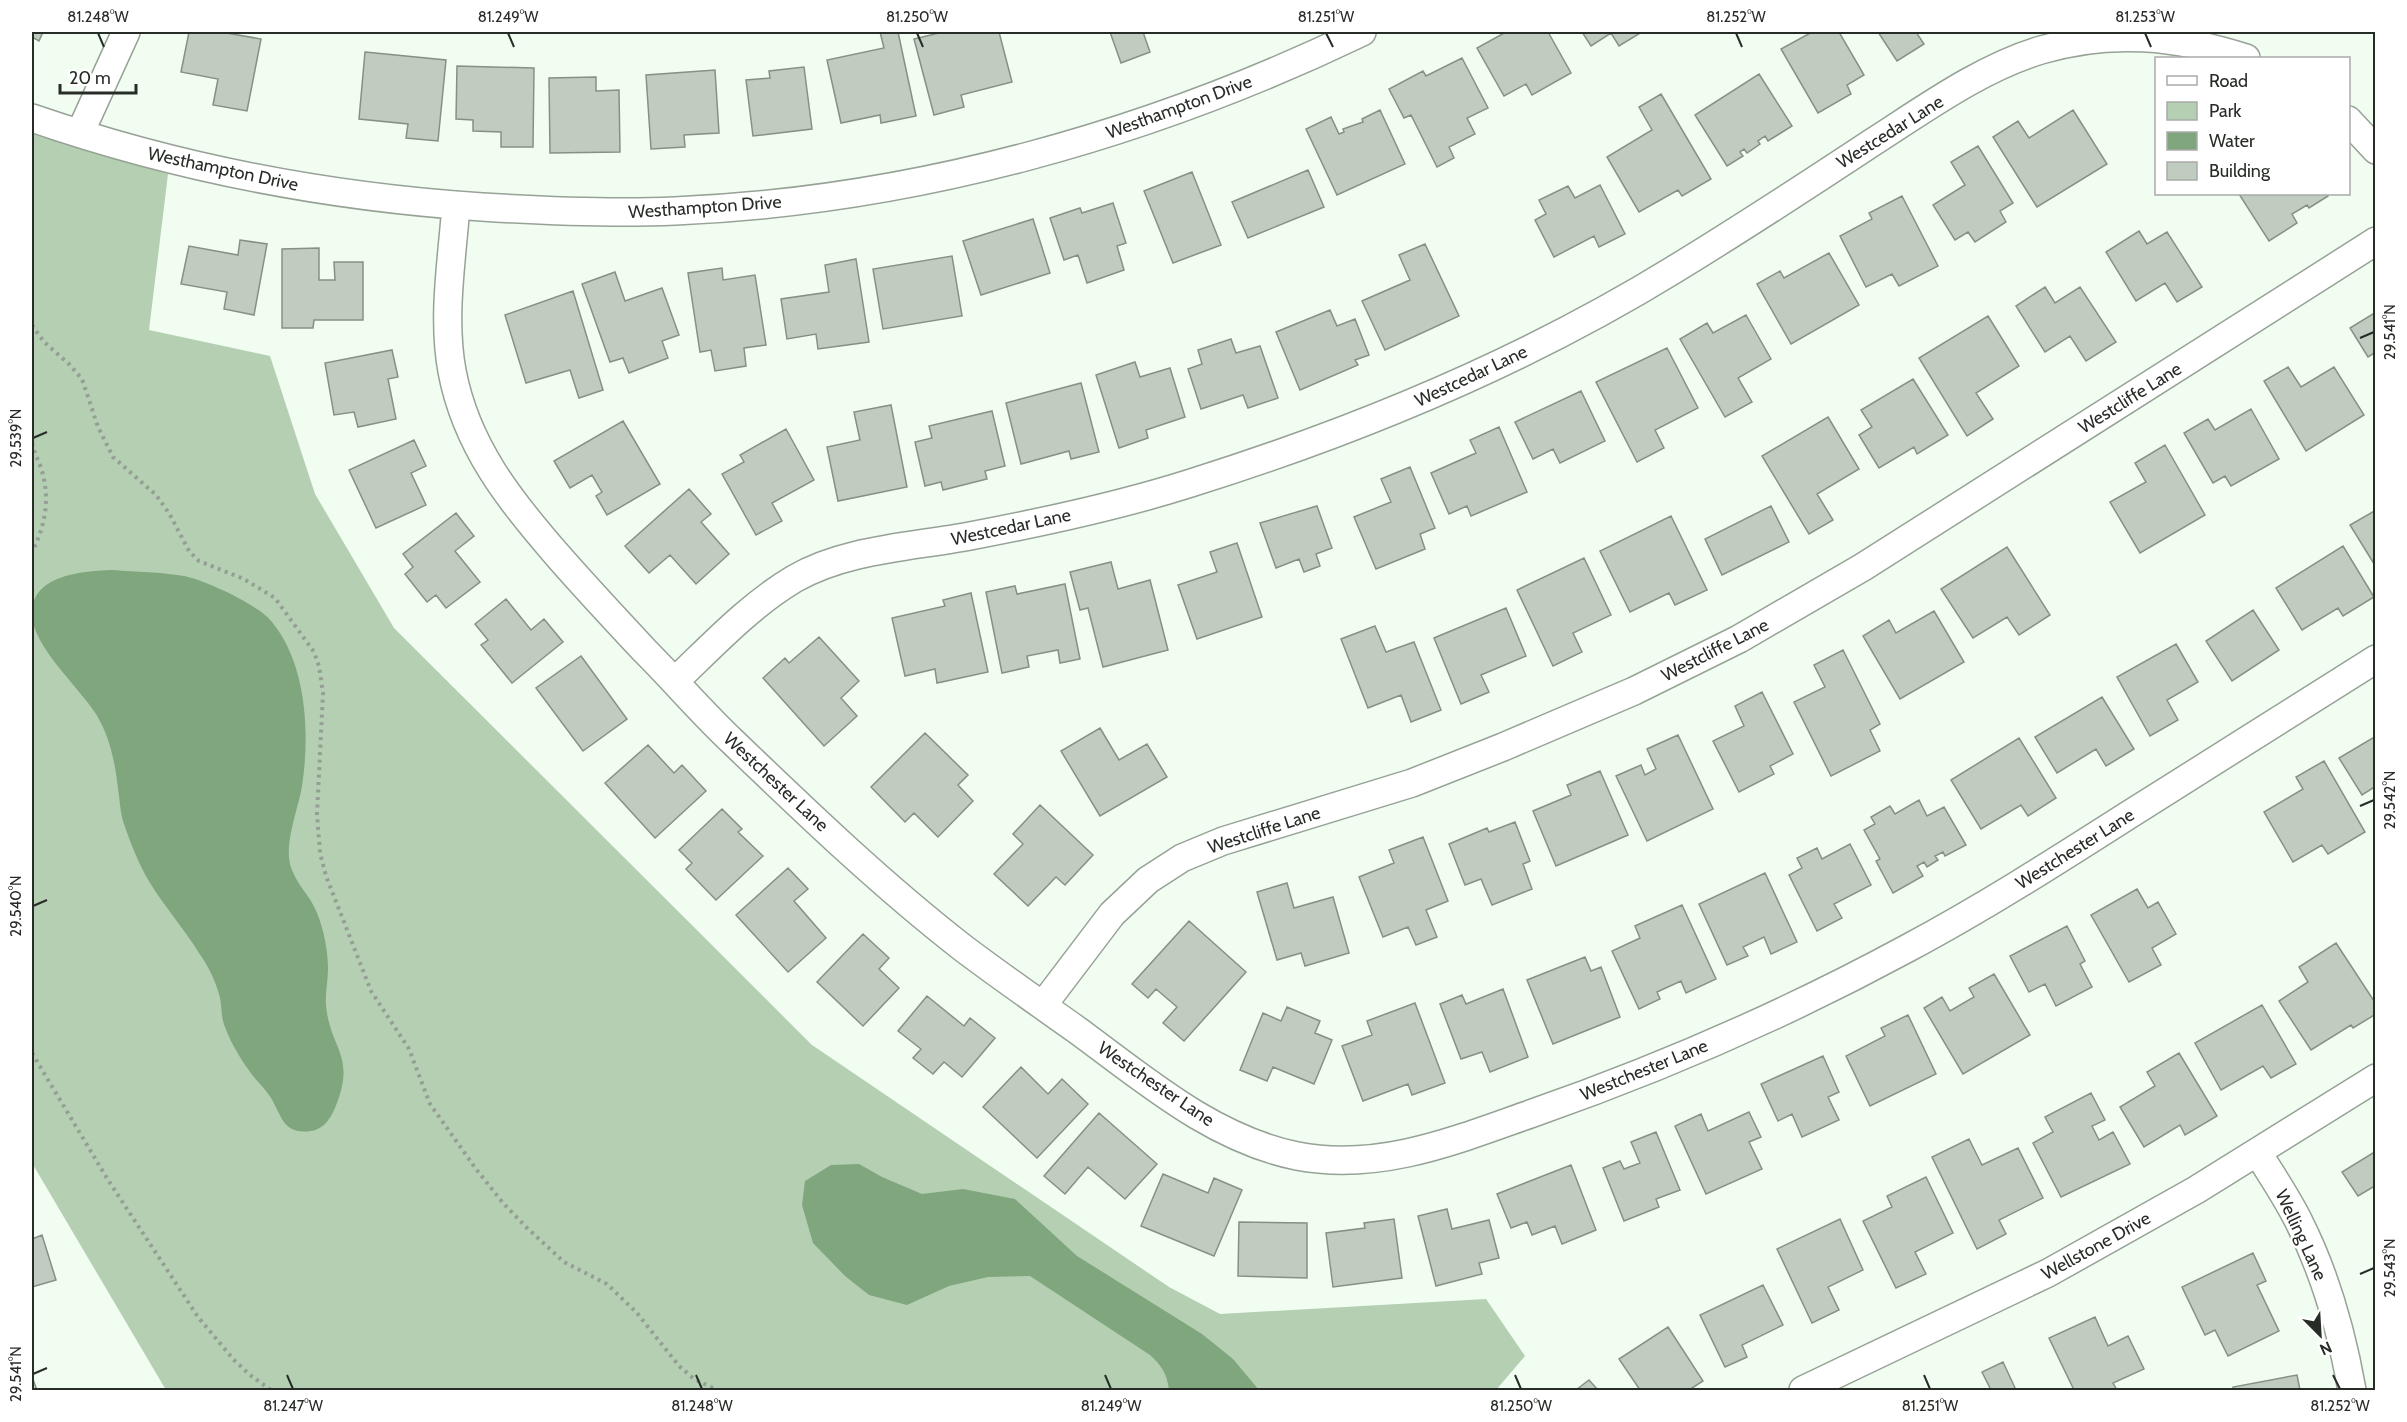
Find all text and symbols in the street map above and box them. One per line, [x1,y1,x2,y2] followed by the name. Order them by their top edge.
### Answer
[67,8,129,26] text: 81.248°W
[478,8,539,26] text: 81.249°W
[886,8,949,26] text: 81.250°W
[1298,8,1355,26] text: 81.251°W
[1706,8,1767,26] text: 81.252°W
[2115,8,2176,26] text: 81.253°W
[60,57,136,95] scale bar
[2155,57,2350,195] legend
[69,67,111,89] text: 20 m
[1103,70,1255,144] street label: Westhampton Drive
[2209,70,2248,92] text: Road
[1833,90,1947,174] street label: Westcedar Lane
[2209,100,2242,122] text: Park
[2209,130,2255,152] text: Water
[146,142,300,196] street label: Westhampton Drive
[2209,160,2271,182] text: Building
[628,191,782,223] street label: Westhampton Drive
[2381,304,2399,360] text: 29.541°N
[1411,340,1531,412] street label: Westcedar Lane
[2074,358,2186,438] street label: Westcliffe Lane
[7,409,25,467] text: 29.539°N
[949,504,1073,550] street label: Westcedar Lane
[1658,614,1772,686] street label: Westcliffe Lane
[719,728,833,836] street label: Westchester Lane
[2381,771,2399,829] text: 29.542°N
[1205,801,1323,859] street label: Westcliffe Lane
[2012,804,2138,894] street label: Westchester Lane
[7,875,25,937] text: 29.540°N
[1577,1034,1711,1106] street label: Westchester Lane
[1094,1037,1218,1131] street label: Westchester Lane
[2270,1186,2332,1284] street label: Welling Lane
[2038,1207,2154,1285] street label: Wellstone Drive
[2381,1239,2399,1298] text: 29.543°N
[2290,1305,2350,1365] north arrow
[2317,1337,2335,1359] text: N
[7,1346,25,1402] text: 29.541°N
[263,1397,324,1415] text: 81.247°W
[671,1397,733,1415] text: 81.248°W
[1081,1397,1142,1415] text: 81.249°W
[1490,1397,1553,1415] text: 81.250°W
[1902,1397,1959,1415] text: 81.251°W
[2310,1397,2371,1415] text: 81.252°W

